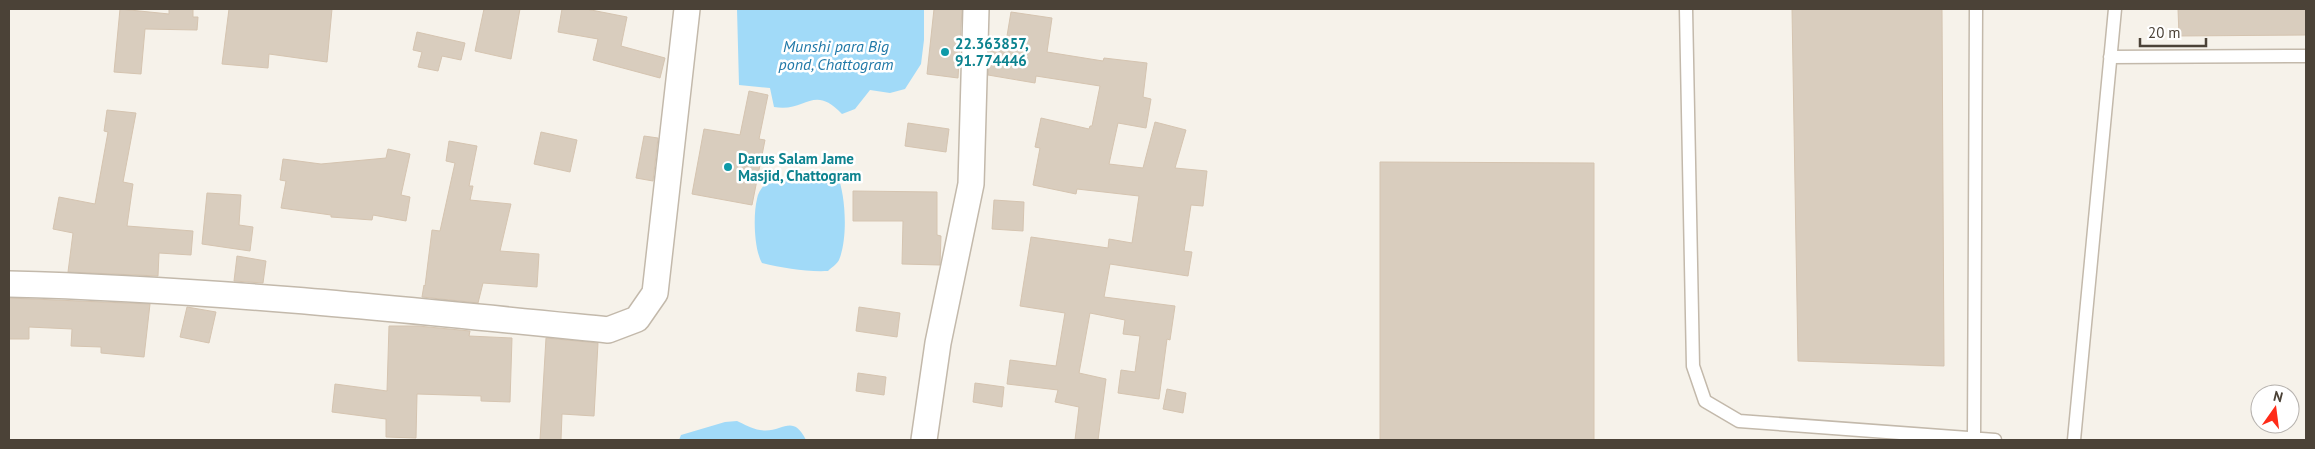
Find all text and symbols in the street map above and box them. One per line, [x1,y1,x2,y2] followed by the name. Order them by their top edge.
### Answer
[2140,15,2206,47] scale bar
[2148,23,2181,42] text: 20 m
[955,34,1029,70] place label: 22.363857, 91.774446
[778,36,893,74] water label: Munshi para Big pond, Chattogram
[939,46,951,58] marker: 22.363857, 91.774446
[738,149,861,185] place label: Darus Salam Jame Masjid, Chattogram
[722,161,734,173] marker: Darus Salam Jame Masjid, Chattogram
[2250,384,2300,434] north arrow
[2272,387,2285,406] text: N

